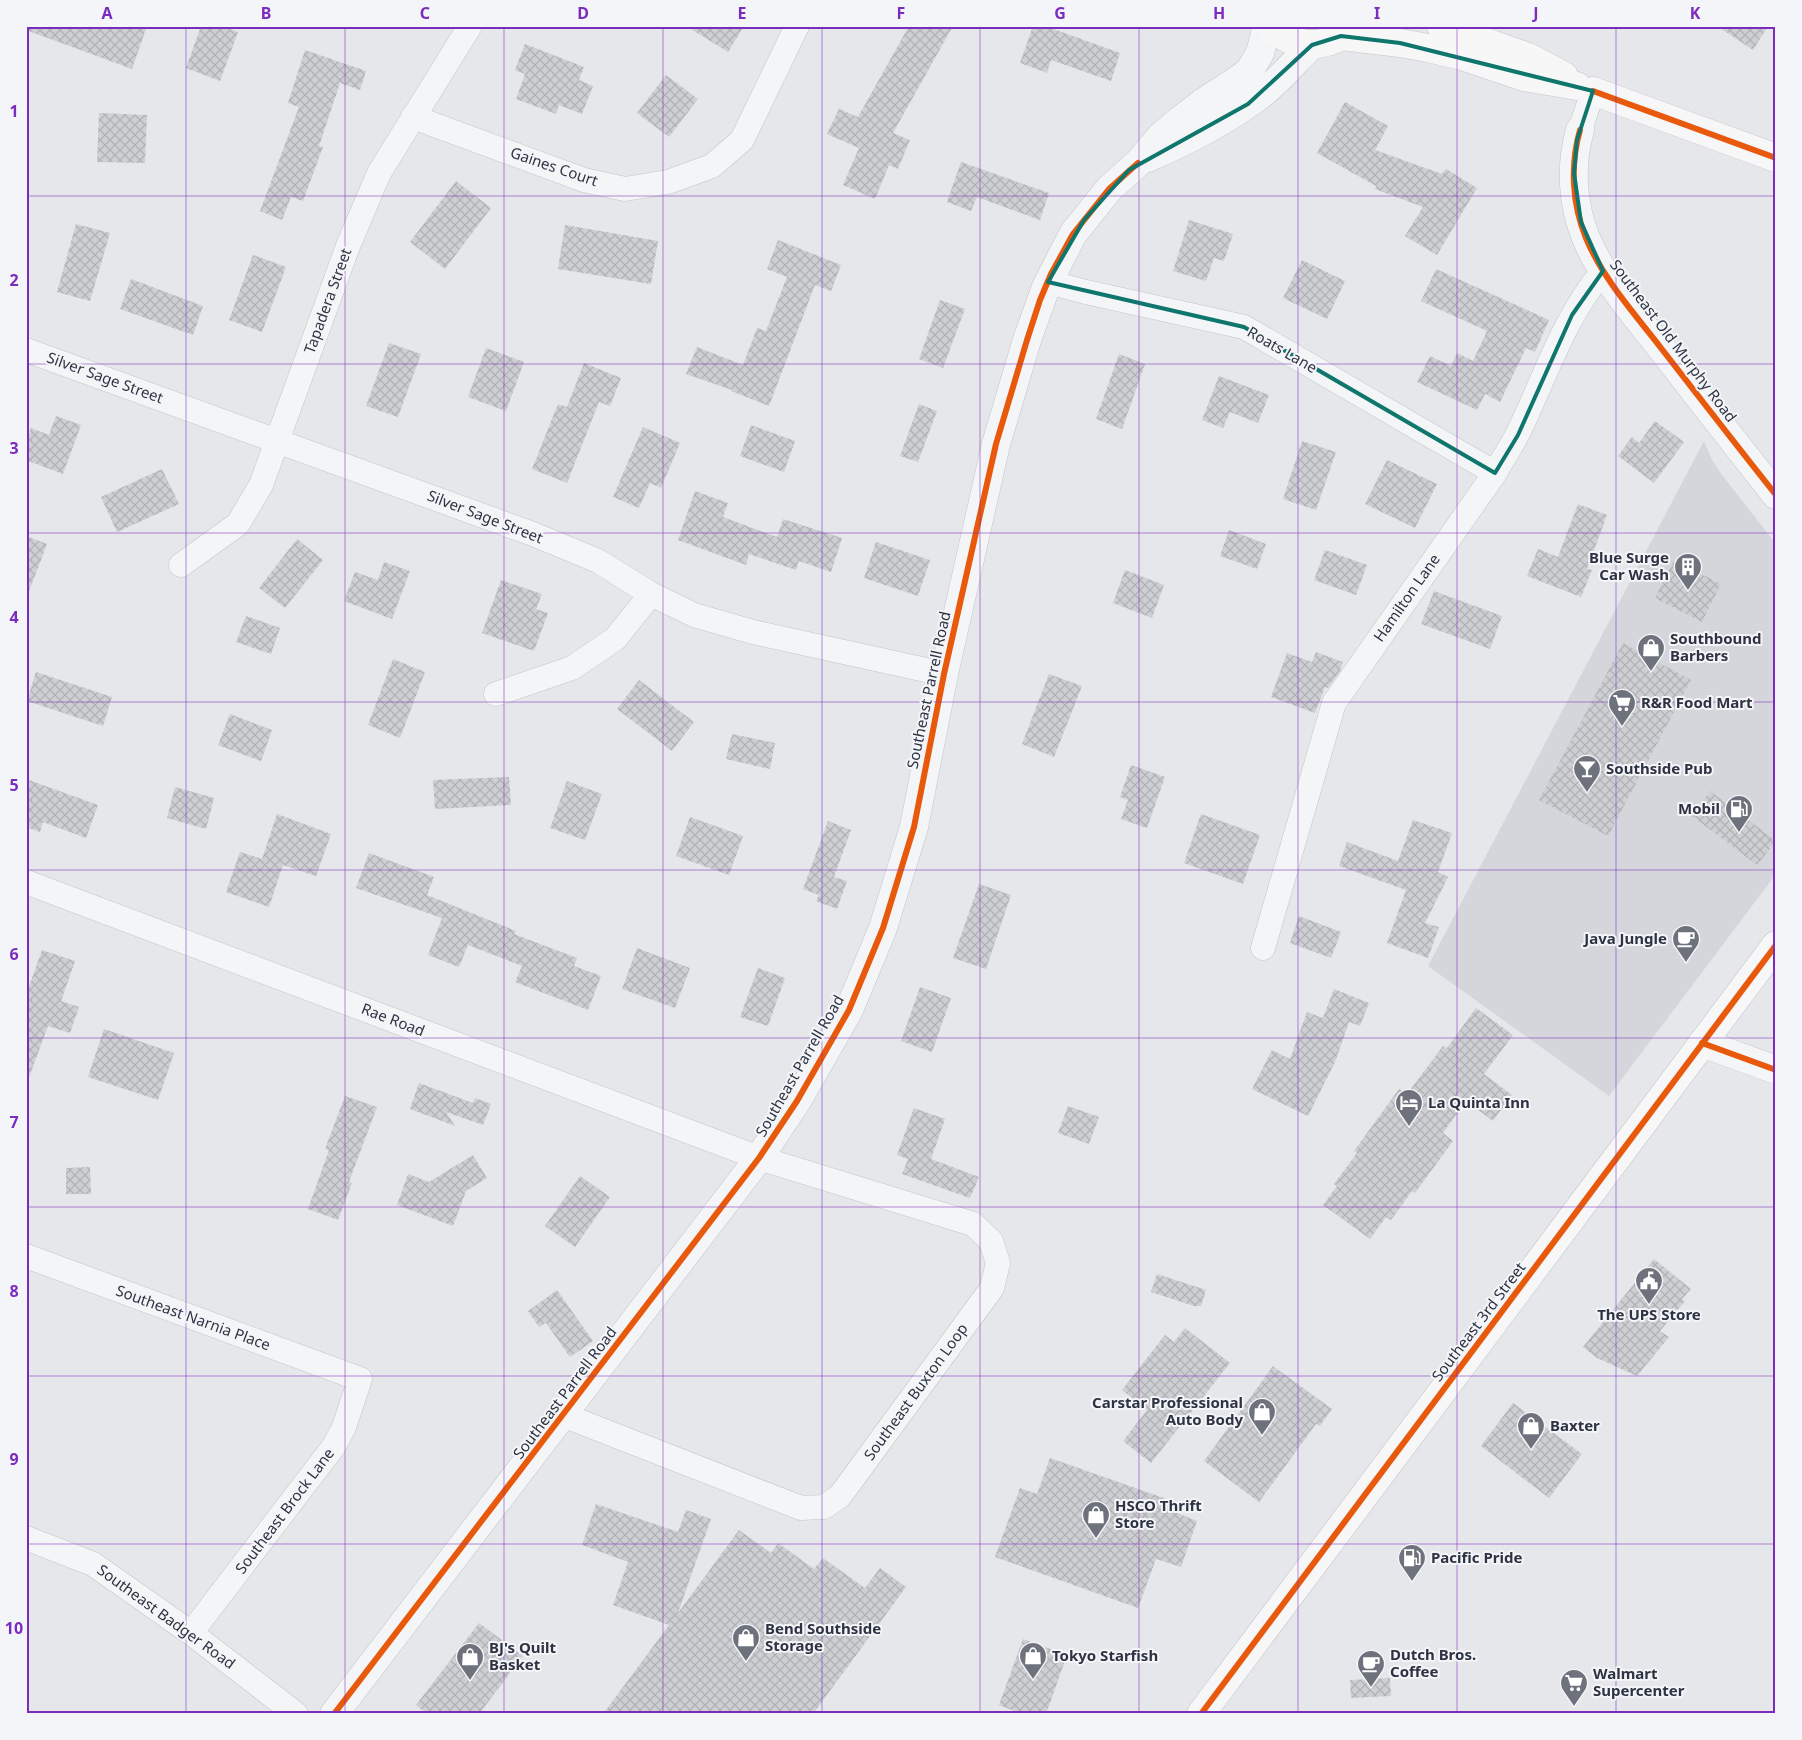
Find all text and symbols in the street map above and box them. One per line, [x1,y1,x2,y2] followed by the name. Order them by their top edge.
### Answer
[101,2,113,24] text: A
[261,2,271,24] text: B
[420,2,430,24] text: C
[577,2,589,24] text: D
[738,2,747,24] text: E
[897,2,905,24] text: F
[1054,2,1066,24] text: G
[1213,2,1225,24] text: H
[1374,2,1380,24] text: I
[1531,2,1539,24] text: J
[1690,2,1701,24] text: K
[9,100,19,122] text: 1
[508,142,601,191] street label: Gaines Court
[299,245,356,356] street label: Tapadera Street
[1606,255,1742,426] street label: Southeast Old Murphy Road
[9,269,19,291] text: 2
[1244,321,1321,377] street label: Roats Lane
[44,347,167,408] street label: Silver Sage Street
[9,437,19,459] text: 3
[425,485,547,548] street label: Silver Sage Street
[1589,547,1669,584] place label: Blue Surge Car Wash
[1368,550,1444,645] street label: Hamilton Lane
[1673,552,1703,591] building icon: Blue Surge Car Wash
[9,606,19,628] text: 4
[902,609,954,770] street label: Southeast Parrell Road
[1670,628,1762,665] place label: Southbound Barbers
[1636,633,1666,672] shop icon: Southbound Barbers
[1607,688,1637,727] supermarket icon: R&R Food Mart
[1641,692,1753,712] place label: R&R Food Mart
[1572,754,1602,793] bar icon: Southside Pub
[1606,758,1713,778] place label: Southside Pub
[9,774,19,796] text: 5
[1724,794,1754,833] fuel station icon: Mobil
[1678,798,1720,818] place label: Mobil
[1671,924,1701,963] cafe icon: Java Jungle
[1582,928,1667,948] place label: Java Jungle
[9,943,19,965] text: 6
[750,991,848,1140] street label: Southeast Parrell Road
[359,998,428,1040] street label: Rae Road
[1394,1088,1424,1127] hotel icon: La Quinta Inn
[1428,1092,1530,1112] place label: La Quinta Inn
[9,1111,19,1133] text: 7
[1427,1257,1530,1385] street label: Southeast 3rd Street
[1634,1266,1664,1305] public building icon: The UPS Store
[9,1280,19,1302] text: 8
[113,1280,273,1354] street label: Southeast Narnia Place
[1597,1304,1701,1324] place label: The UPS Store
[859,1319,972,1464] street label: Southeast Buxton Loop
[508,1322,620,1462] street label: Southeast Parrell Road
[1092,1392,1243,1429] place label: Carstar Professional Auto Body
[1247,1397,1277,1436] shop icon: Carstar Professional Auto Body
[1516,1411,1546,1450] shop icon: Baxter
[1550,1415,1600,1435] place label: Baxter
[230,1443,338,1577] street label: Southeast Brock Lane
[9,1448,19,1470] text: 9
[1115,1495,1202,1532] place label: HSCO Thrift Store
[1081,1500,1111,1539] shop icon: HSCO Thrift Store
[1397,1543,1427,1582] fuel station icon: Pacific Pride
[1431,1547,1522,1567] place label: Pacific Pride
[94,1559,240,1673] street label: Southeast Badger Road
[5,1617,23,1639] text: 10
[765,1618,881,1655] place label: Bend Southside Storage
[731,1623,761,1662] shop icon: Bend Southside Storage
[489,1637,556,1674] place label: BJ's Quilt Basket
[1018,1641,1048,1680] shop icon: Tokyo Starfish
[455,1642,485,1681] shop icon: BJ's Quilt Basket
[1390,1644,1476,1681] place label: Dutch Bros. Coffee
[1052,1645,1158,1665] place label: Tokyo Starfish
[1356,1649,1386,1688] cafe icon: Dutch Bros. Coffee
[1593,1663,1685,1700] place label: Walmart Supercenter
[1559,1668,1589,1707] supermarket icon: Walmart Supercenter

